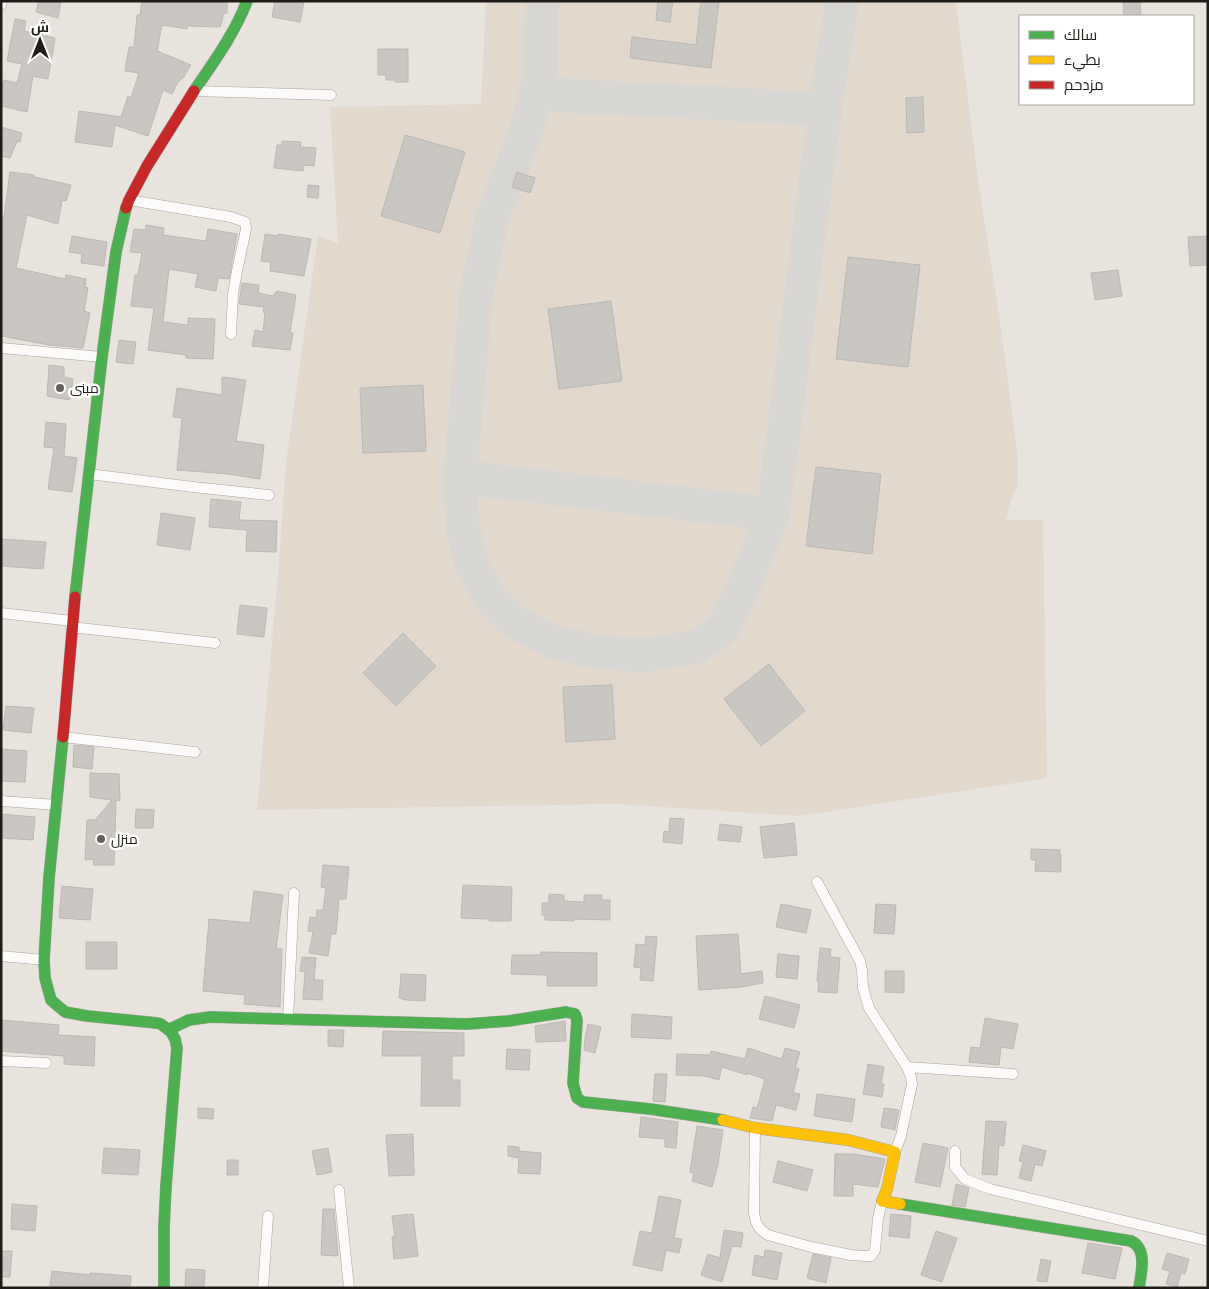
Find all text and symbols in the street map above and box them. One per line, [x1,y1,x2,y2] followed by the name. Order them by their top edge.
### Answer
[15,15,65,65] north arrow
[1019,15,1194,105] legend
[31,19,49,36] text: ش
[1064,26,1097,44] text: سالك
[1064,51,1101,72] text: بطيء
[1064,76,1104,95] text: مزدحم
[70,380,99,396] place label: مبنى
[54,382,66,394] marker: مبنى
[111,831,138,848] place label: منزل
[95,833,107,845] marker: منزل

